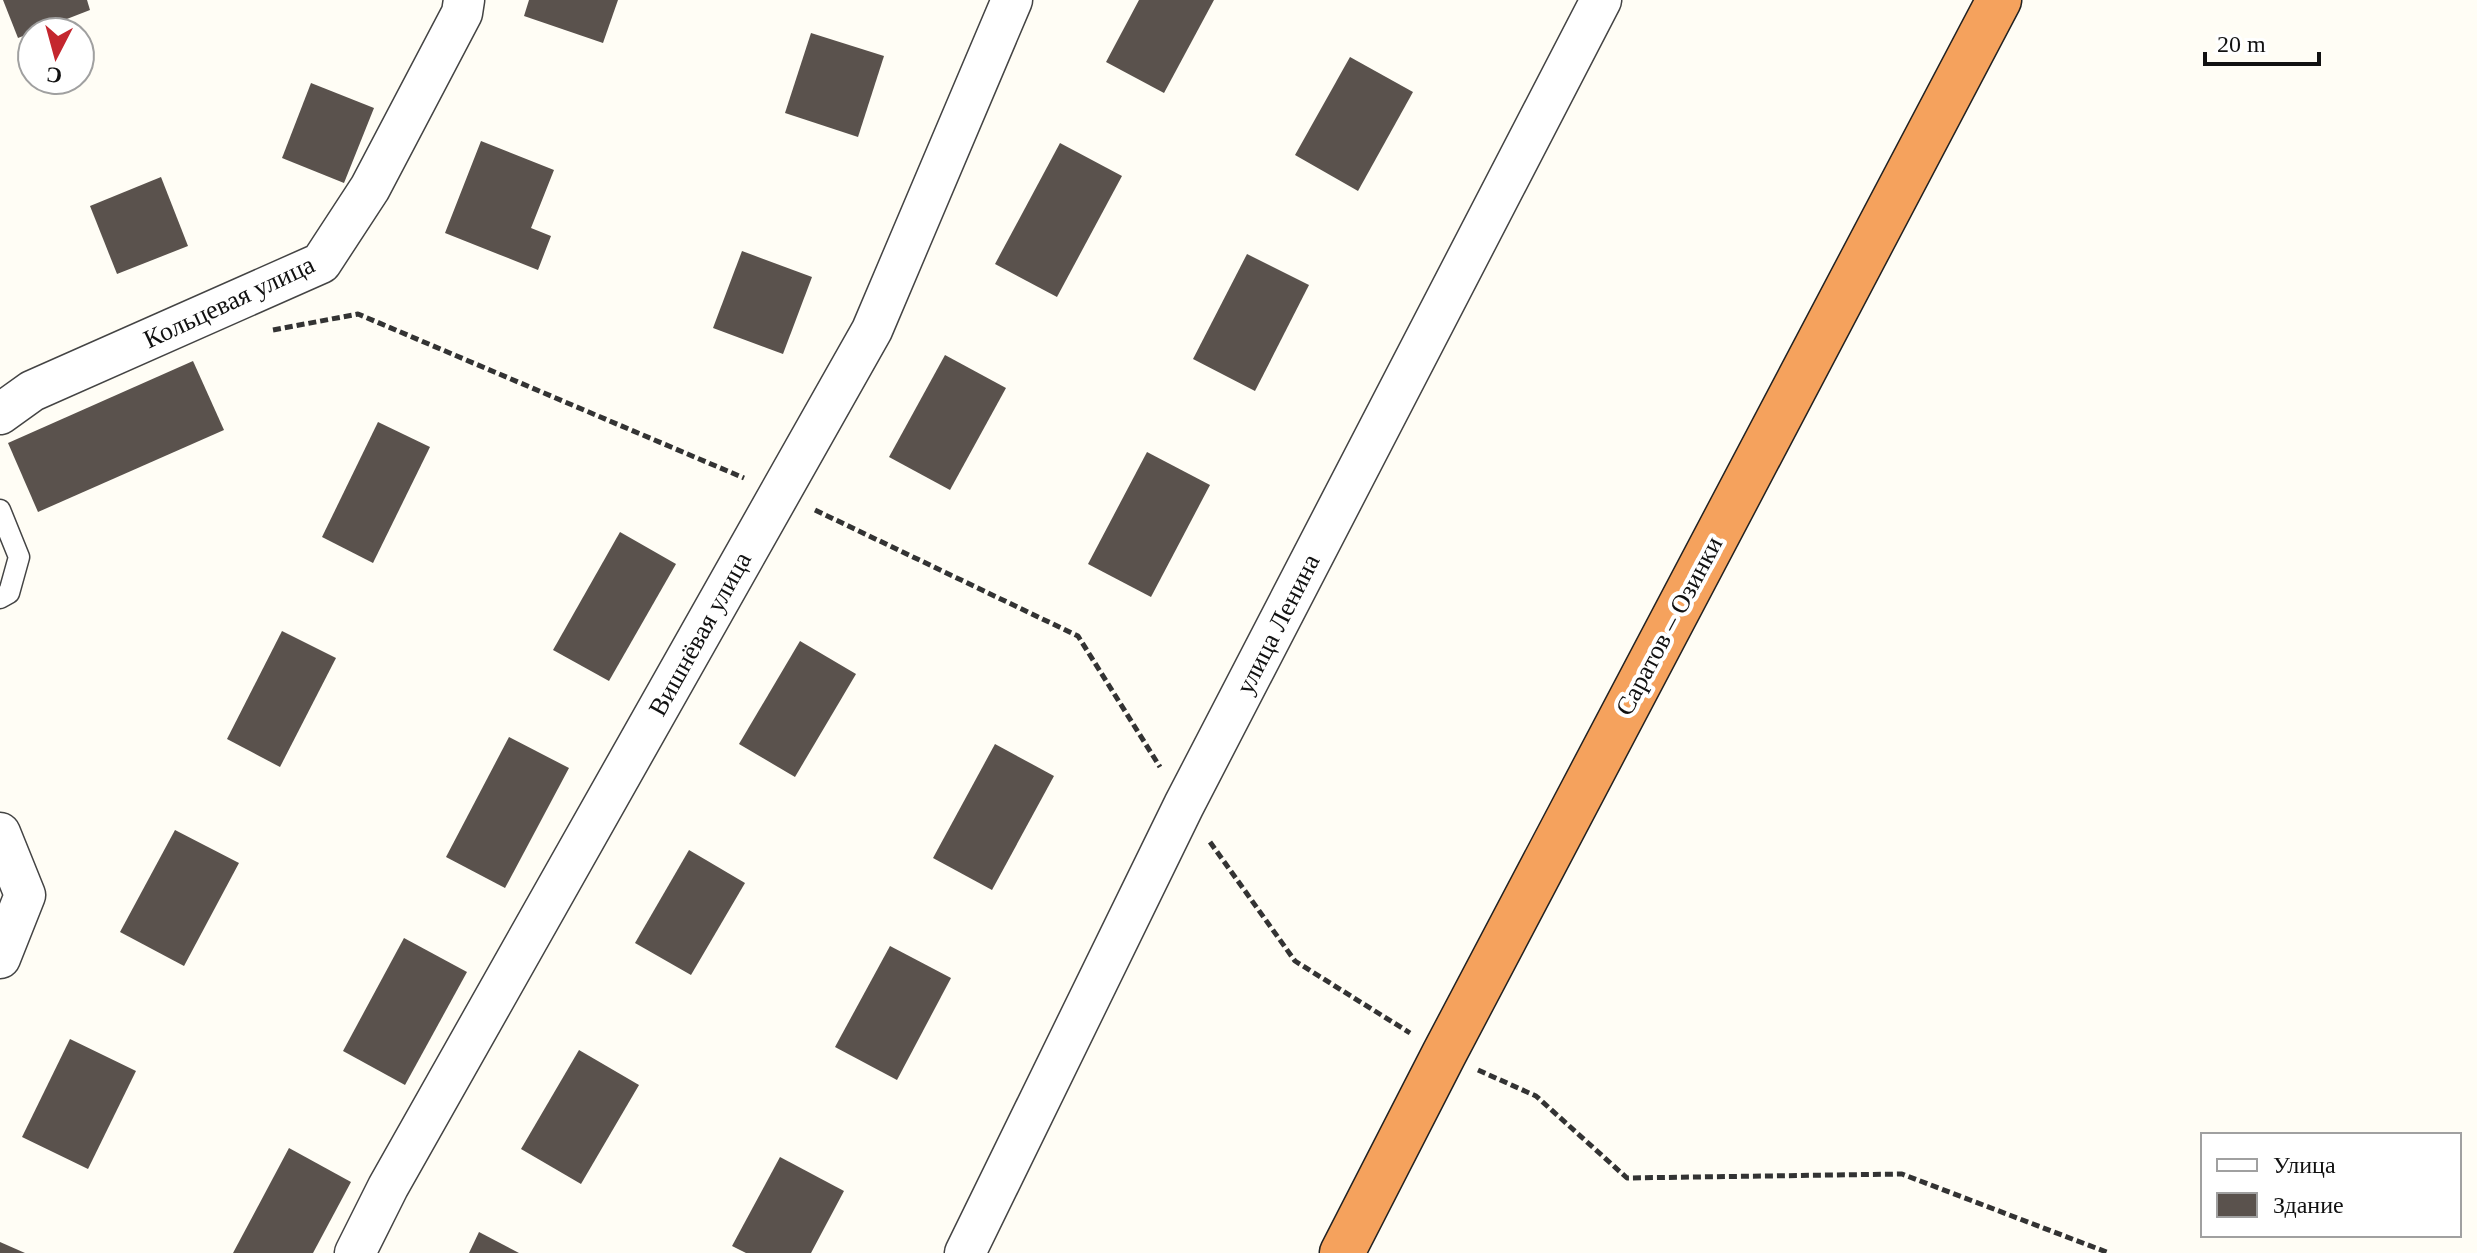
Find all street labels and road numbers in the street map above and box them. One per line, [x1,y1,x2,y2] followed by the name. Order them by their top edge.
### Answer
[139,250,319,354] street label: Кольцевая улица
[1610,532,1728,720] street label: Саратов – Озинки
[643,547,757,721] street label: Вишнёвая улица
[1230,549,1326,699] street label: улица Ленина

